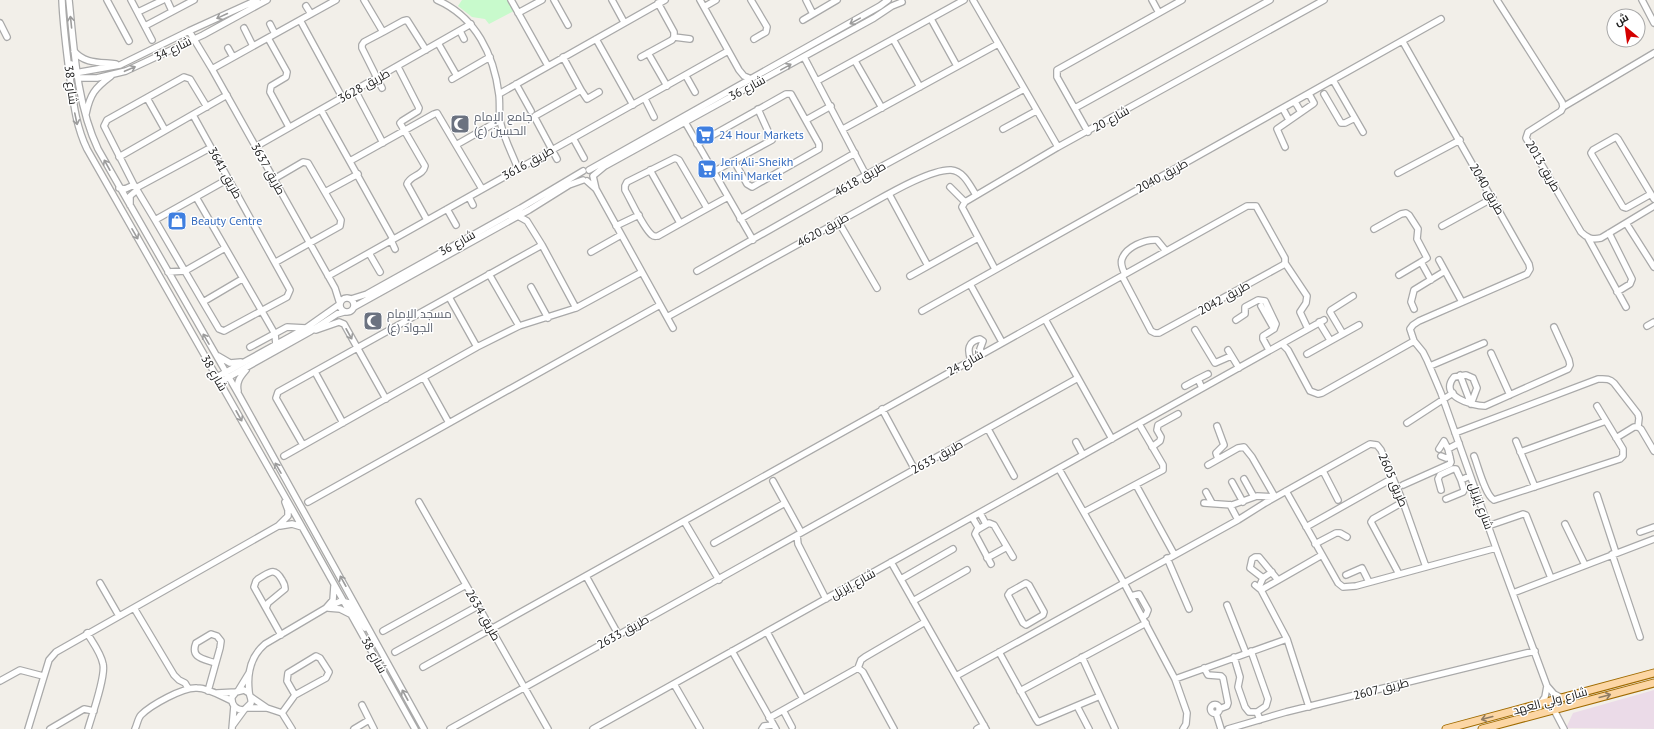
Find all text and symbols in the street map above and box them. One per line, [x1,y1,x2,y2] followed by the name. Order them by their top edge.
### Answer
[1606,8,1646,48] north arrow
[1612,10,1631,29] text: ش
[216,13,228,20] one-way arrow
[67,16,75,29] one-way arrow
[849,17,861,25] one-way arrow
[152,33,194,65] street label: شارع 34
[779,63,791,70] one-way arrow
[61,64,81,106] street label: شارع 38
[123,64,135,72] one-way arrow
[335,65,392,106] street label: طريق 3628
[726,72,768,104] street label: شارع 36
[1090,102,1132,136] street label: شارع 20
[474,109,532,139] place label: جامع الإمام الحسين (ع)
[73,112,81,125] one-way arrow
[449,113,471,135] mosque icon: جامع الإمام الحسين (ع)
[694,124,716,146] supermarket icon: 24 Hour Markets
[719,127,804,142] place label: 24 Hour Markets
[1523,137,1564,194] street label: طريق 2013
[248,140,289,197] street label: طريق 3637
[499,142,556,183] street label: طريق 3616
[205,144,246,201] street label: طريق 3641
[720,154,793,183] place label: Jeri Ali-Sheikh Mini Market
[1133,155,1190,196] street label: طريق 2040
[696,158,718,180] supermarket icon: Jeri Ali-Sheikh Mini Market
[831,158,888,199] street label: طريق 4618
[102,159,110,171] one-way arrow
[1467,160,1508,217] street label: طريق 2040
[794,209,851,250] street label: طريق 4620
[166,210,188,232] shop icon: Beauty Centre
[191,213,262,228] place label: Beauty Centre
[436,226,478,260] street label: شارع 36
[132,228,140,240] one-way arrow
[1195,277,1252,318] street label: طريق 2042
[387,306,452,336] place label: مسجد الإمام الجواد (ع)
[362,310,384,332] mosque icon: مسجد الإمام الجواد (ع)
[345,328,353,340] one-way arrow
[201,333,209,345] one-way arrow
[944,346,986,380] street label: شارع 24
[197,352,231,394] street label: شارع 38
[236,410,243,422] one-way arrow
[908,436,965,477] street label: طريق 2633
[1375,451,1411,509] street label: طريق 2605
[274,462,282,474] one-way arrow
[1465,480,1497,532] street label: شارع إيزيل
[828,565,878,603] street label: شارع إيزيل
[338,575,346,587] one-way arrow
[463,586,504,643] street label: طريق 2634
[594,611,651,652] street label: طريق 2633
[357,634,391,676] street label: شارع 38
[1352,674,1410,703] street label: طريق 2607
[1511,683,1590,721] street label: شارع ولي العهد
[401,689,409,701] one-way arrow
[1599,692,1612,699] one-way arrow
[1481,715,1494,722] one-way arrow

